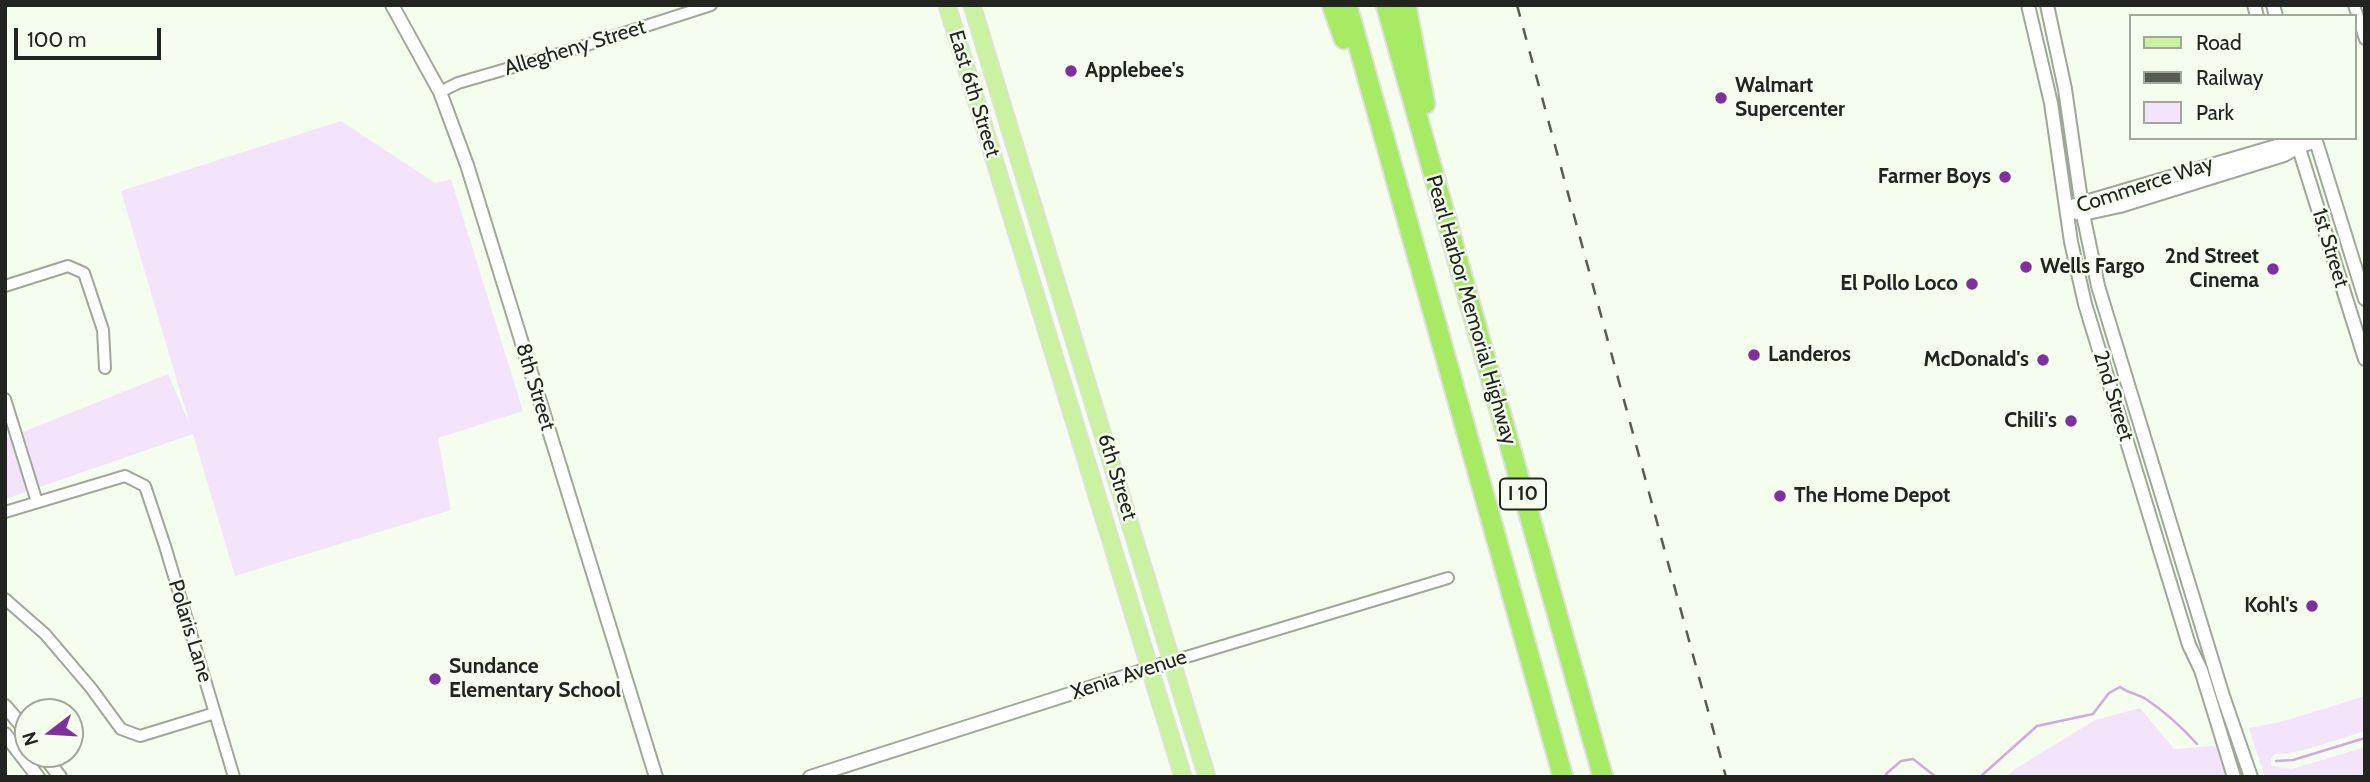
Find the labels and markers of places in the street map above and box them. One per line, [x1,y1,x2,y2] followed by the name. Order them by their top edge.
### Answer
[1085,58,1184,84] place label: Applebee's
[1063,63,1079,79] marker: Applebee's
[1735,73,1845,123] place label: Walmart Supercenter
[1713,90,1729,106] marker: Walmart Supercenter
[1878,164,1991,190] place label: Farmer Boys
[1997,169,2013,185] marker: Farmer Boys
[2165,244,2259,294] place label: 2nd Street Cinema
[2040,254,2145,280] place label: Wells Fargo
[2018,259,2034,275] marker: Wells Fargo
[2265,261,2281,277] marker: 2nd Street Cinema
[1840,271,1958,297] place label: El Pollo Loco
[1964,276,1980,292] marker: El Pollo Loco
[1768,342,1851,368] place label: Landeros
[1746,347,1762,363] marker: Landeros
[1923,347,2029,373] place label: McDonald's
[2035,352,2051,368] marker: McDonald's
[2004,408,2057,434] place label: Chili's
[2063,413,2079,429] marker: Chili's
[1794,483,1950,509] place label: The Home Depot
[1772,488,1788,504] marker: The Home Depot
[2244,593,2298,619] place label: Kohl's
[2304,598,2320,614] marker: Kohl's
[449,654,621,704] place label: Sundance Elementary School
[427,671,443,687] marker: Sundance Elementary School

